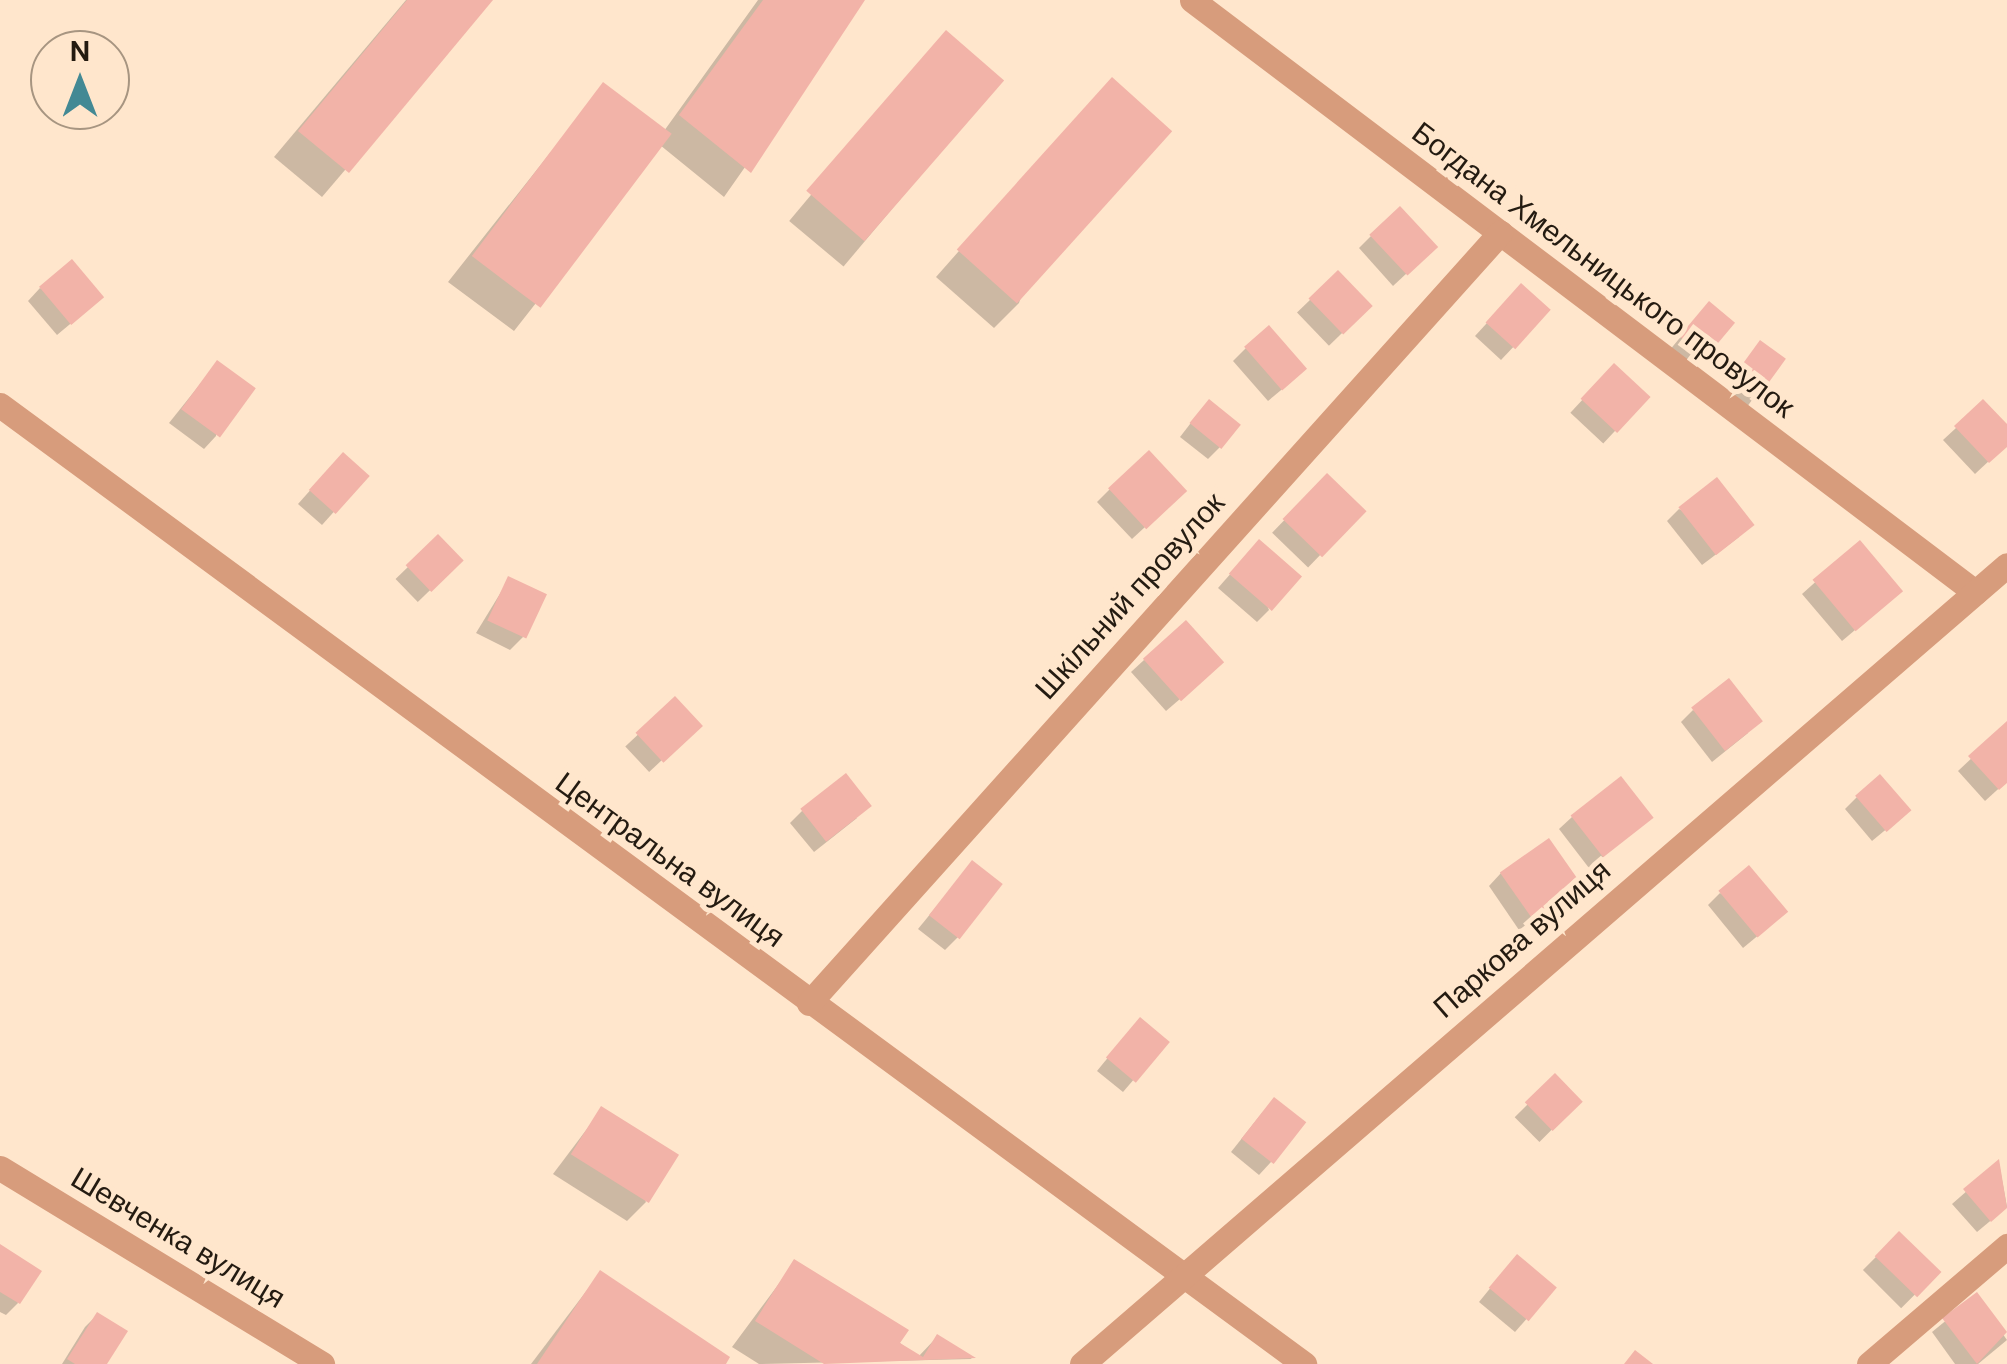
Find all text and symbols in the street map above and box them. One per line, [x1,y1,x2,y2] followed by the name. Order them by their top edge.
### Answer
[30,30,130,130] north arrow
[70,33,90,70] text: N
[1405,115,1801,425] street label: Богдана Хмельницького провулок
[1028,485,1232,707] street label: Шкільний провулок
[548,765,792,955] street label: Центральна вулиця
[1426,852,1618,1026] street label: Паркова вулиця
[64,1160,292,1316] street label: Шевченка вулиця

